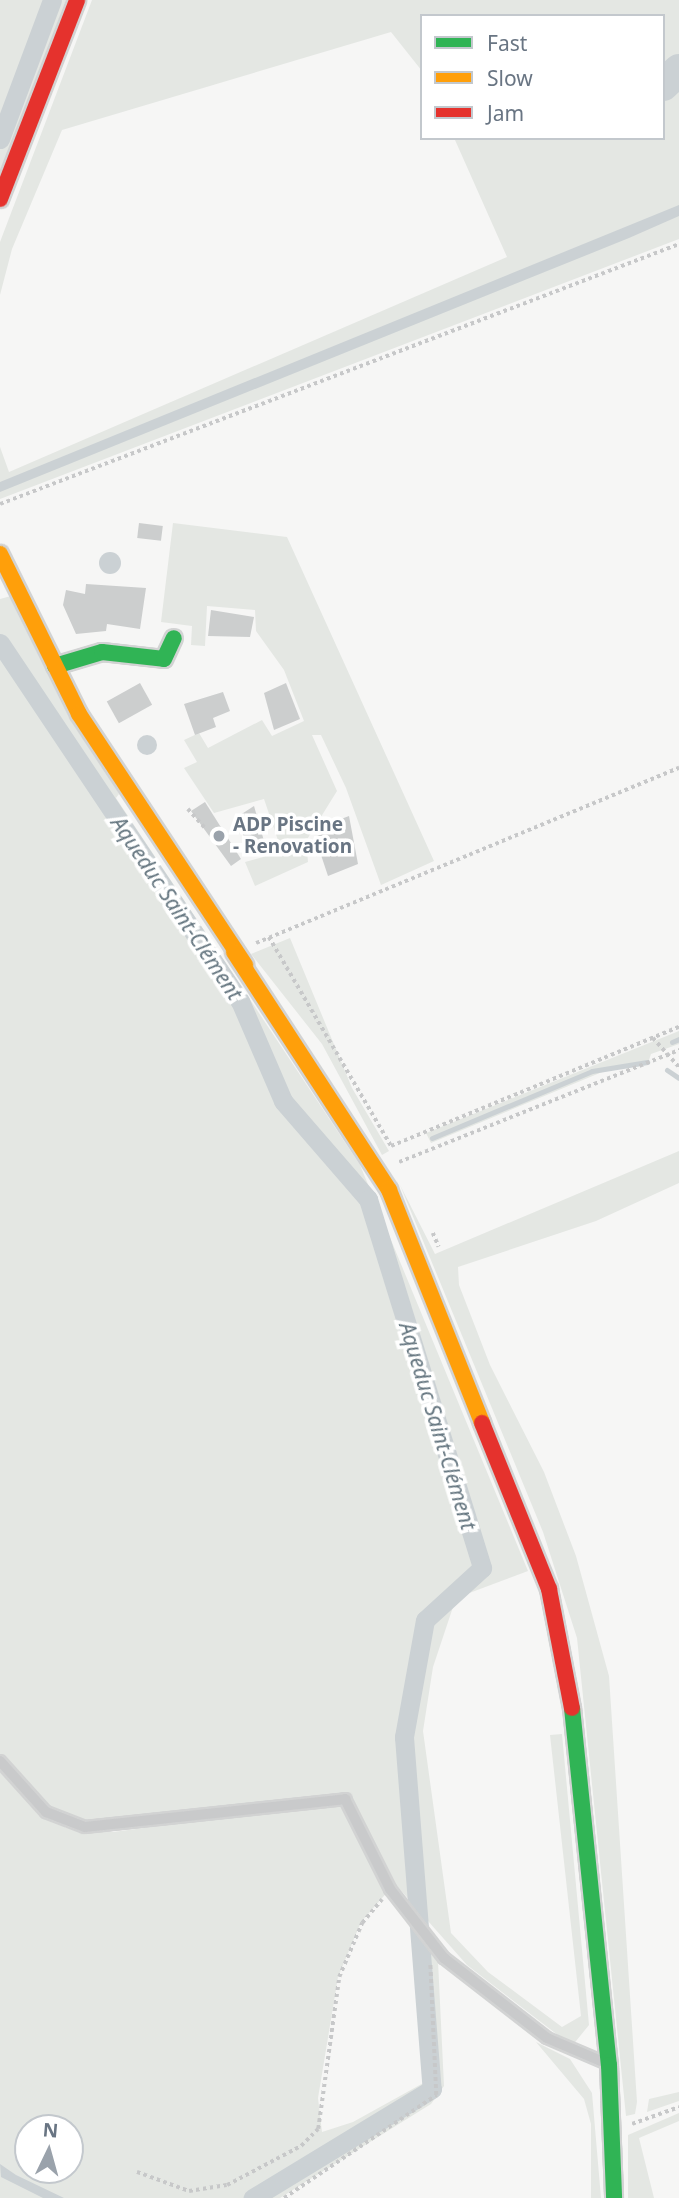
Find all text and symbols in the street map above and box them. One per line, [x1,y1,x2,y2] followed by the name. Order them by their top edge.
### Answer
[420,14,665,140] legend
[487,29,527,57] text: Fast
[487,64,533,92] text: Slow
[487,99,524,127] text: Jam
[106,812,248,1004] water label: Aqueduc Saint-Clément
[233,814,352,858] place label: ADP Piscine - Renovation
[211,828,227,844] marker: ADP Piscine - Renovation
[394,1319,482,1533] water label: Aqueduc Saint-Clément
[14,2114,84,2184] north arrow
[42,2116,59,2144] text: N

